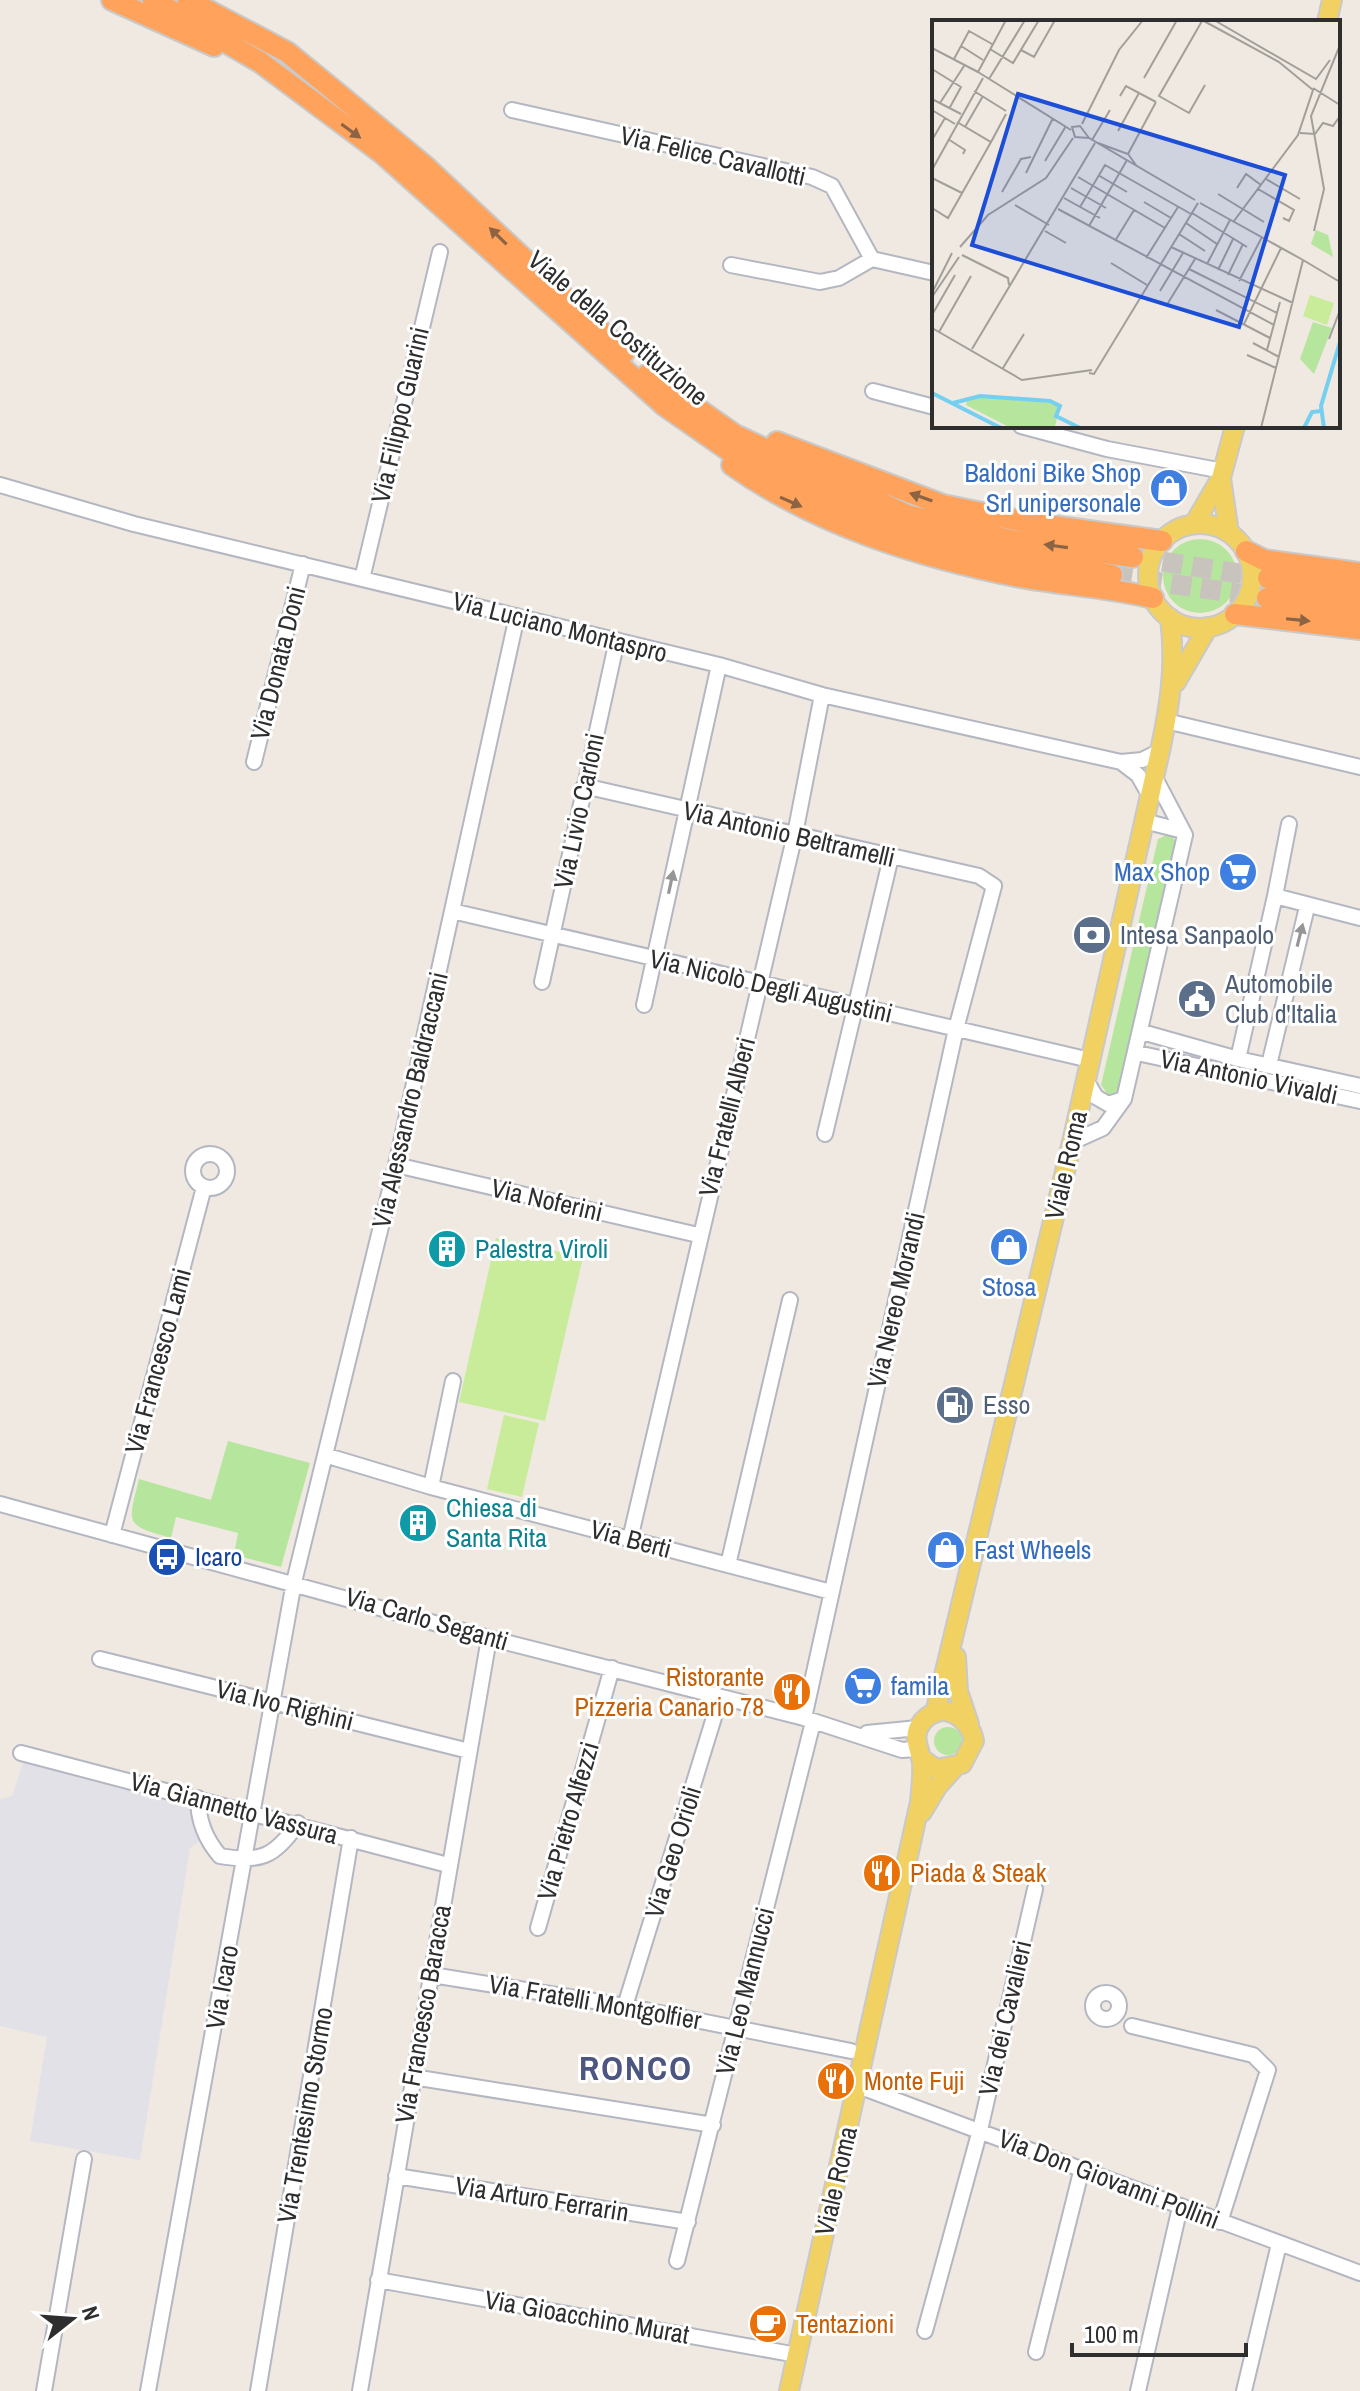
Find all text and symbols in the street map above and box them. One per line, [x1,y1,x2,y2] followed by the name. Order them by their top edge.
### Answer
[932,20,1340,428] inset map
[617,117,809,194] street label: Via Felice Cavallotti
[341,123,362,138] one-way arrow
[489,228,508,246] one-way arrow
[521,242,716,413] street label: Viale della Costituzione
[362,323,437,506] street label: Via Filippo Guarini
[964,455,1141,520] place label: Baldoni Bike Shop Srl unipersonale
[1148,467,1190,509] shop icon: Baldoni Bike Shop Srl unipersonale
[908,490,932,502] one-way arrow
[780,495,803,509] one-way arrow
[1043,539,1068,552] one-way arrow
[242,582,314,743] street label: Via Donata Doni
[449,583,671,670] street label: Via Luciano Montaspro
[1286,614,1311,627] one-way arrow
[545,730,612,892] street label: Via Livio Carloni
[680,792,899,875] street label: Via Antonio Beltramelli
[1217,851,1259,893] supermarket icon: Max Shop
[1114,854,1210,889] place label: Max Shop
[665,870,678,895] one-way arrow
[1071,914,1113,956] bank icon: Intesa Sanpaolo
[1120,917,1274,952] place label: Intesa Sanpaolo
[1295,922,1307,947] one-way arrow
[646,941,896,1031] street label: Via Nicolò Degli Augustini
[1224,966,1337,1031] place label: Automobile Club d'Italia
[363,969,456,1231] street label: Via Alessandro Baldraccani
[1176,978,1218,1020] public building icon: Automobile Club d'Italia
[690,1033,763,1200] street label: Via Fratelli Alberi
[1157,1041,1341,1112] street label: Via Antonio Vivaldi
[1036,1107,1095,1223] street label: Viale Roma
[488,1170,606,1229] street label: Via Noferini
[858,1208,933,1391] street label: Via Nereo Morandi
[988,1226,1030,1268] shop icon: Stosa
[426,1228,468,1270] building icon: Palestra Viroli
[475,1231,609,1266] place label: Palestra Viroli
[116,1264,199,1457] street label: Via Francesco Lami
[982,1269,1036,1304] place label: Stosa
[934,1384,976,1426] fuel station icon: Esso
[983,1387,1030,1422] place label: Esso
[446,1490,547,1555] place label: Chiesa di Santa Rita
[397,1502,439,1544] building icon: Chiesa di Santa Rita
[587,1511,676,1566] street label: Via Berti
[925,1529,967,1571] shop icon: Fast Wheels
[974,1532,1091,1567] place label: Fast Wheels
[146,1536,188,1578] bus stop icon: Icaro
[195,1539,242,1574] place label: Icaro
[342,1579,513,1658] street label: Via Carlo Seganti
[574,1659,764,1724] place label: Ristorante Pizzeria Canario 78
[842,1665,884,1707] supermarket icon: famila
[891,1668,949,1703] place label: famila
[213,1671,358,1739] street label: Via Ivo Righini
[771,1671,813,1713] restaurant icon: Ristorante Pizzeria Canario 78
[528,1738,607,1904] street label: Via Pietro Alfezzi
[126,1763,342,1852] street label: Via Giannetto Vassura
[636,1782,709,1922] street label: Via Geo Orioli
[861,1852,903,1894] restaurant icon: Piada & Steak
[910,1855,1047,1890] place label: Piada & Steak
[386,1902,459,2126] street label: Via Francesco Baracca
[707,1903,782,2078] street label: Via Leo Mannucci
[970,1937,1039,2099] street label: Via dei Cavalieri
[197,1942,246,2032] street label: Via Icaro
[486,1966,704,2037] street label: Via Fratelli Montgolfier
[268,2004,341,2226] street label: Via Trentesimo Stormo
[579,2045,693,2091] district label: RONCO
[815,2060,857,2102] restaurant icon: Monte Fuji
[864,2063,965,2098] place label: Monte Fuji
[994,2120,1225,2237] street label: Via Don Giovanni Pollini
[806,2123,865,2239] street label: Viale Roma
[453,2168,631,2229] street label: Via Arturo Ferrarin
[32,2279,112,2359] north arrow
[482,2281,692,2352] street label: Via Gioacchino Murat
[75,2303,107,2324] text: N
[747,2303,789,2345] cafe icon: Tentazioni
[796,2306,894,2341] place label: Tentazioni
[1072,2307,1246,2357] scale bar
[1084,2318,1139,2350] text: 100 m

